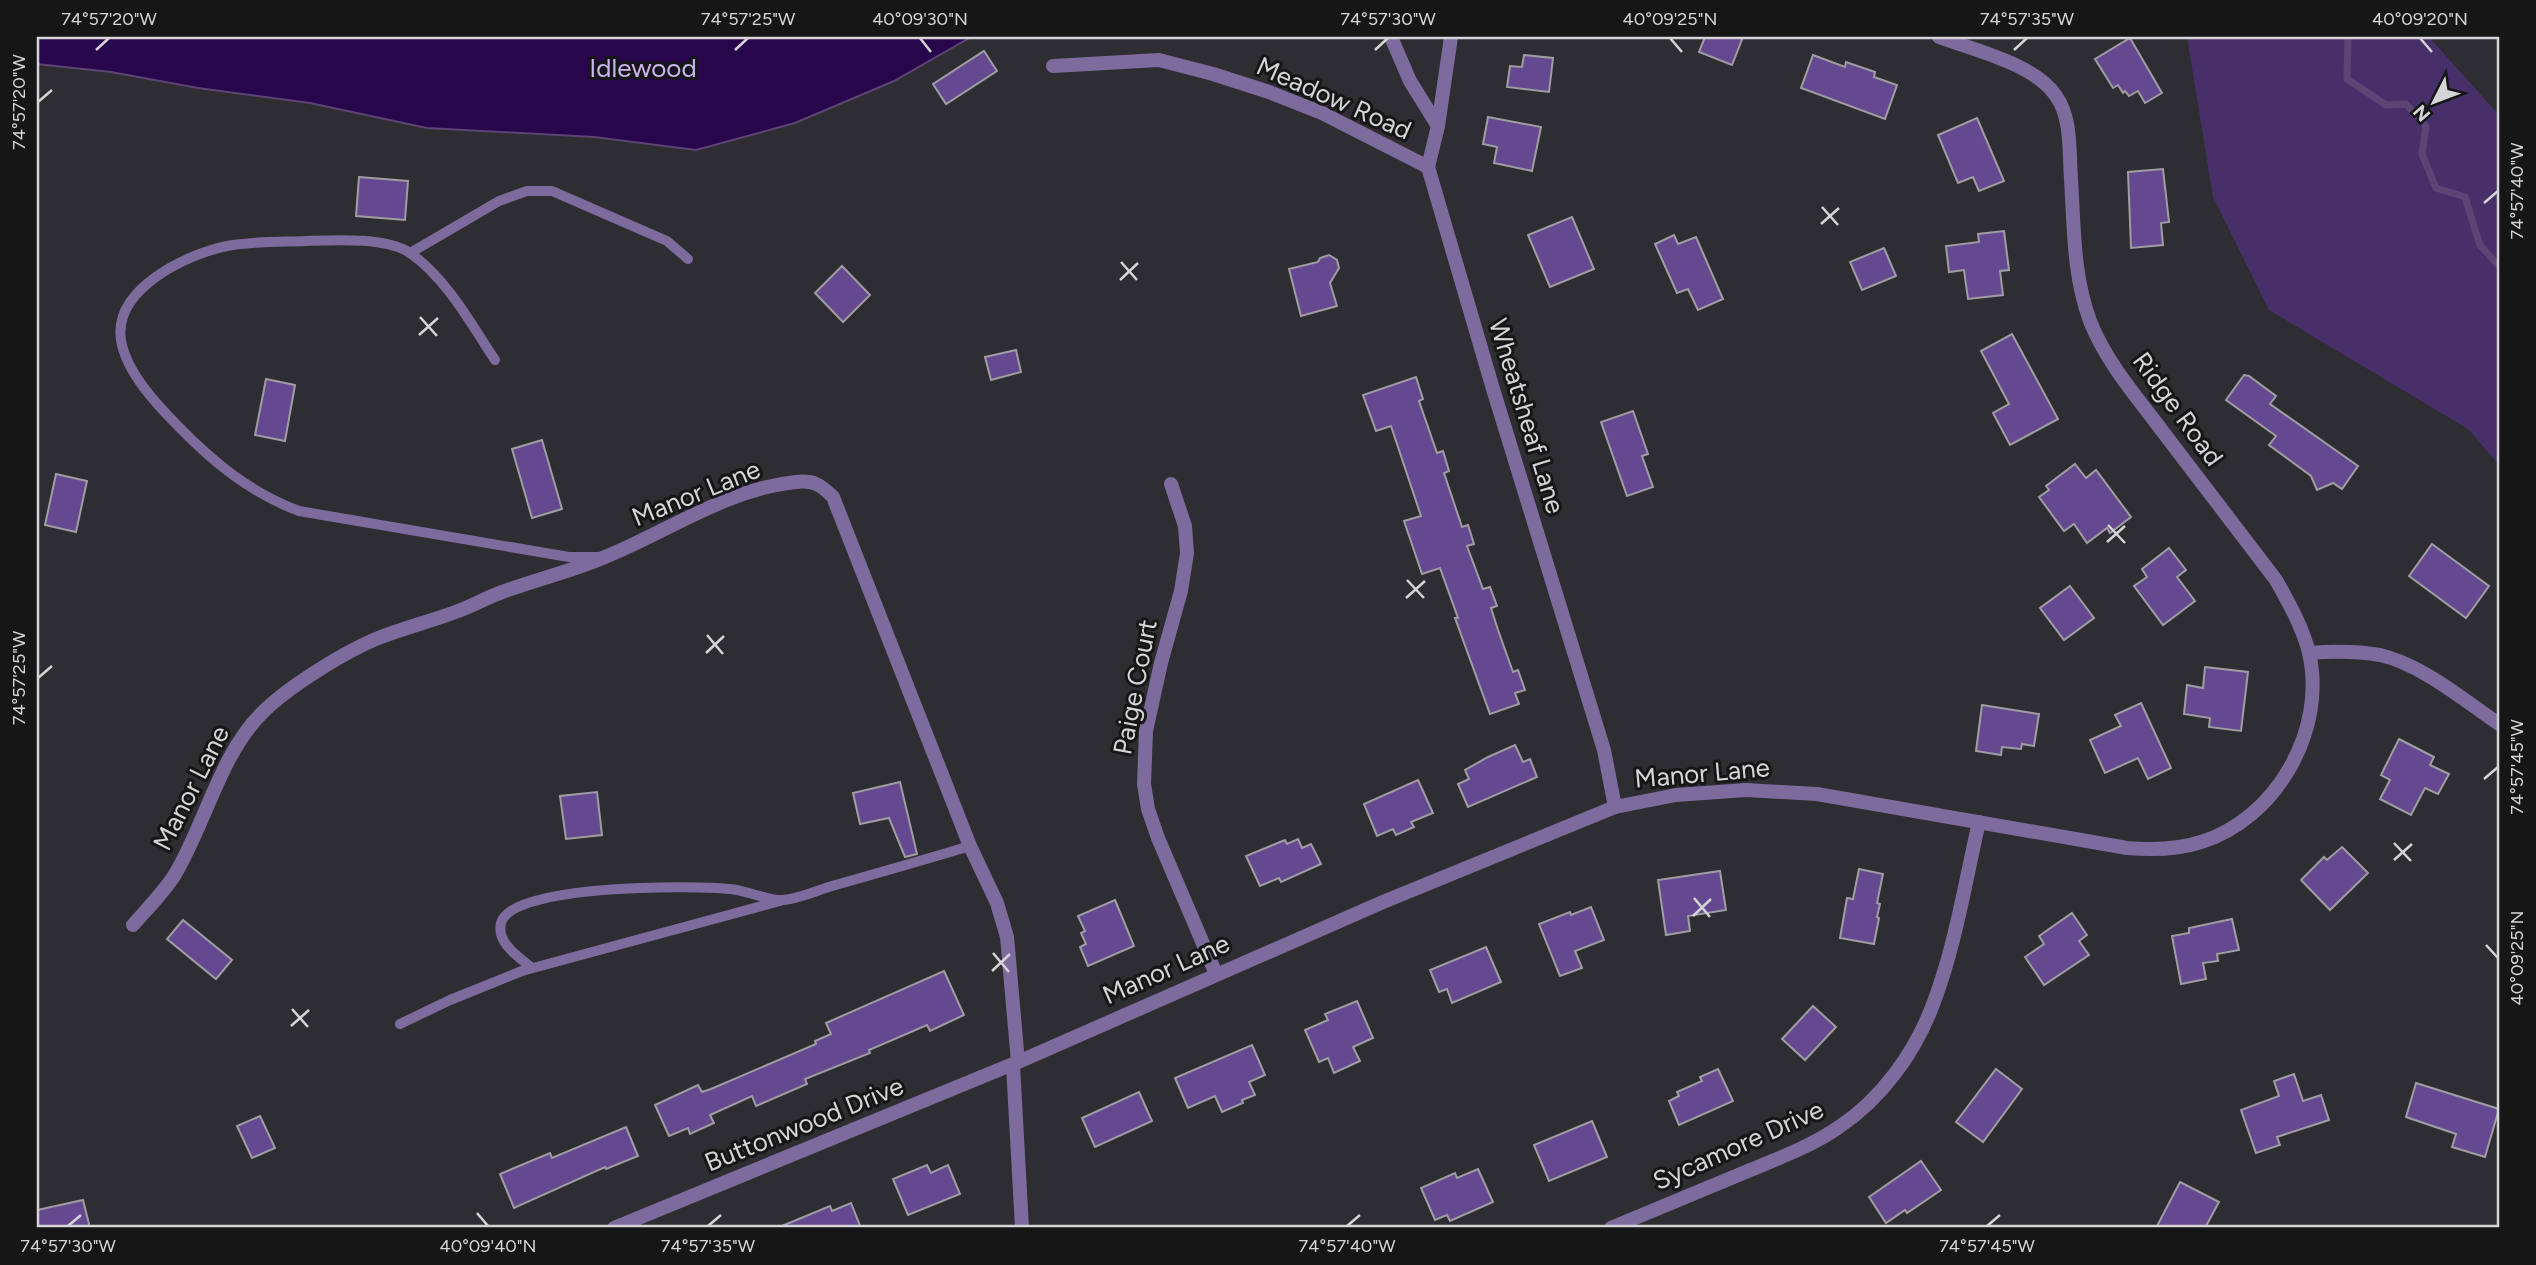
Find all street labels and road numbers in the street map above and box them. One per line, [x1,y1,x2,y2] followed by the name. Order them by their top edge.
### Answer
[1252,50,1416,146] street label: Meadow Road
[1482,315,1572,517] street label: Wheatsheaf Lane
[2126,346,2230,472] street label: Ridge Road
[627,453,765,533] street label: Manor Lane
[1106,617,1164,757] street label: Paige Court
[146,720,236,856] street label: Manor Lane
[1633,751,1771,795] street label: Manor Lane
[1098,927,1234,1011] street label: Manor Lane
[700,1070,908,1178] street label: Buttonwood Drive
[1648,1093,1828,1197] street label: Sycamore Drive

